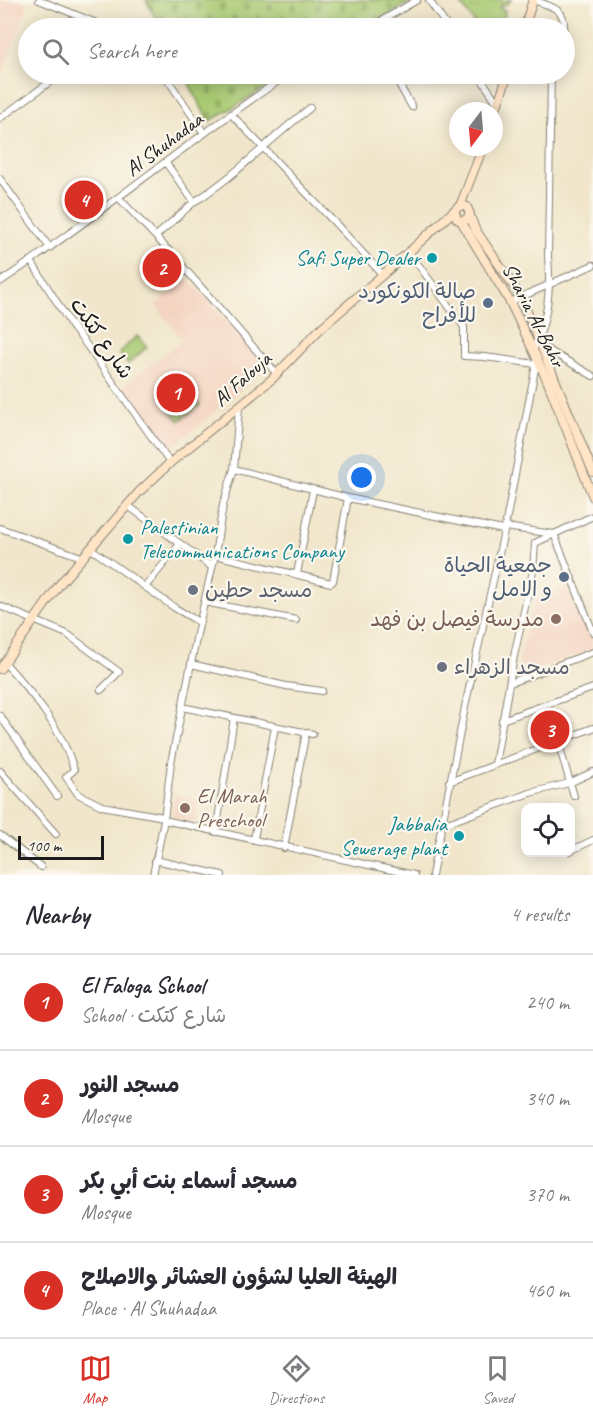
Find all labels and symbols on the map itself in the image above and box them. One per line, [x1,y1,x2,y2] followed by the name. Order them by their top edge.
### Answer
[449,102,503,156] north arrow
[120,105,209,182] street label: Al Shuhadaa
[64,178,104,222] pin: 4
[295,245,422,271] place label: Safi Super Dealer
[142,246,182,290] pin: 2
[425,251,439,265] marker: Safi Super Dealer
[497,259,572,373] street label: Sharia Al-Bahr
[358,278,476,329] place label: صالة الكونكورد للأفراح
[63,292,139,385] street label: شارع كتكت
[481,296,495,310] marker: صالة الكونكورد للأفراح
[207,345,278,412] street label: Al Falouja
[156,370,195,416] pin: 1
[347,463,376,492] your location
[140,514,346,564] place label: Palestinian Telecommunications Company
[121,532,135,546] marker: Palestinian Telecommunications Company
[444,552,552,602] place label: جمعية الحياة و الامل
[557,570,571,584] marker: جمعية الحياة و الامل
[205,577,312,603] place label: مسجد حطين
[186,583,200,597] marker: مسجد حطين
[370,606,544,632] place label: مدرسة فيصل بن فهد
[549,612,563,626] marker: مدرسة فيصل بن فهد
[454,654,570,680] place label: مسجد الزهراء
[435,660,449,674] marker: مسجد الزهراء
[530,708,570,752] pin: 3
[197,783,268,833] place label: El Marah Preschool
[178,801,192,815] marker: El Marah Preschool
[341,811,449,861] place label: Jabbalia Sewerage plant
[452,829,466,843] marker: Jabbalia Sewerage plant
[18,833,104,860] scale bar

